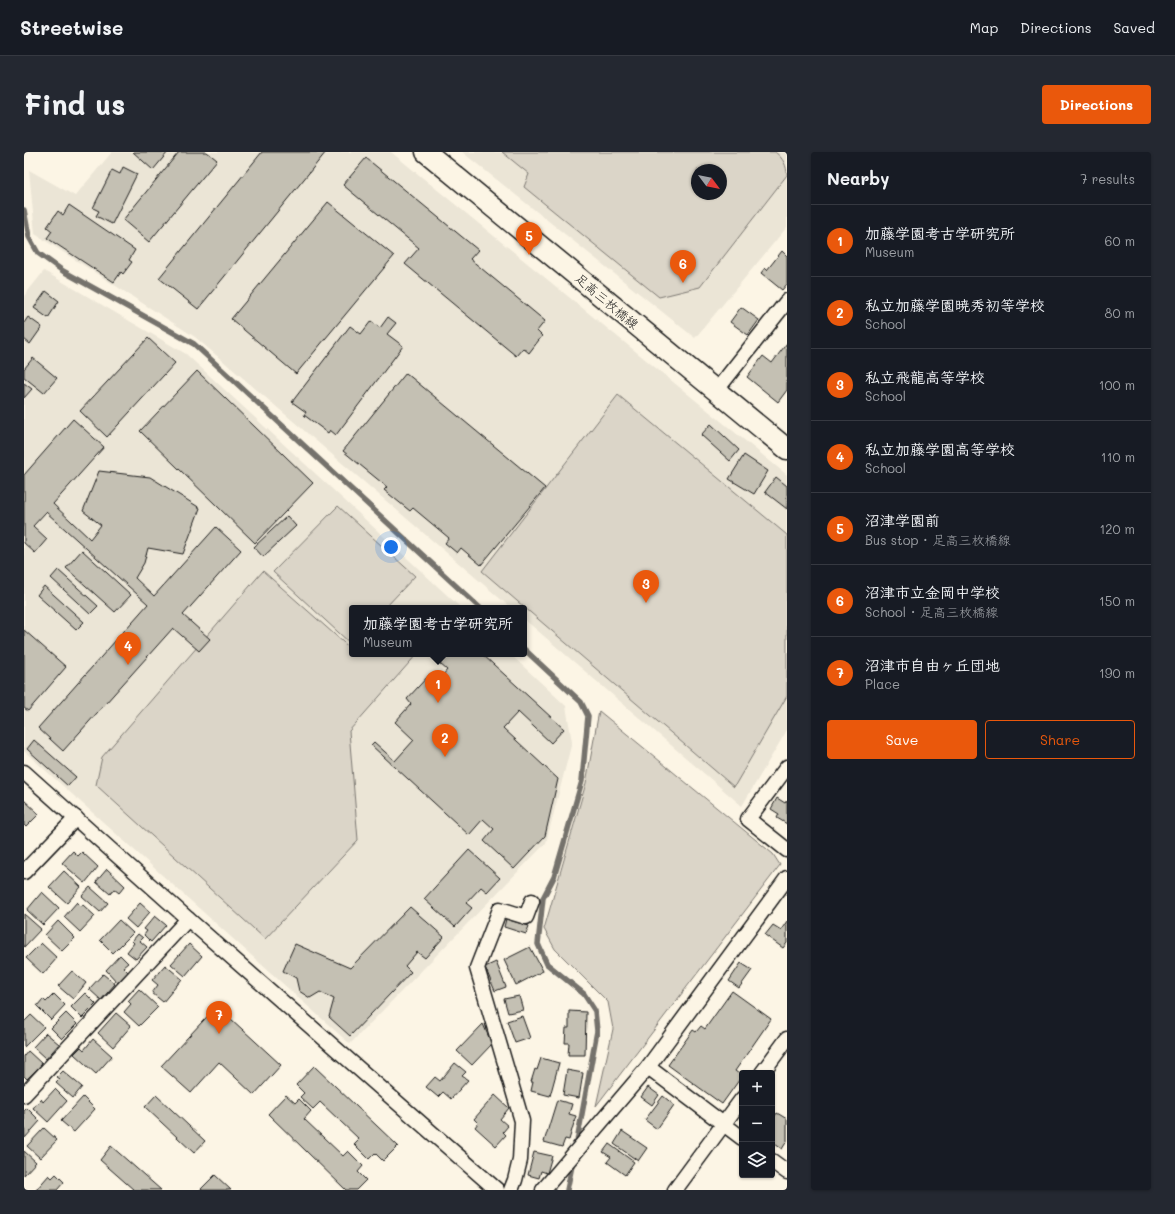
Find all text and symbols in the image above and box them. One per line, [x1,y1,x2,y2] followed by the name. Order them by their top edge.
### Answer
[20,15,123,40] text: Streetwise
[970,18,998,37] text: Map
[1020,18,1091,37] text: Directions
[1113,18,1155,37] text: Saved
[1042,85,1151,124] button: Directions
[24,86,125,122] text: Find us
[691,164,727,200] north arrow
[827,167,889,189] text: Nearby
[1080,170,1135,187] text: 7 results
[516,222,542,255] pin: 5
[865,223,1015,243] text: 加藤学園考古学研究所
[837,232,843,249] text: 1
[1105,232,1135,249] text: 60 m
[865,243,914,260] text: Museum
[670,250,696,283] pin: 6
[572,269,643,333] street label: 足高三枚橋線
[865,295,1045,315] text: 私立加藤学園暁秀初等学校
[836,304,844,321] text: 2
[1105,304,1135,321] text: 80 m
[865,315,906,332] text: School
[865,367,985,387] text: 私立飛龍高等学校
[836,376,844,393] text: 3
[1099,376,1135,393] text: 100 m
[865,387,906,404] text: School
[865,439,1015,459] text: 私立加藤学園高等学校
[836,448,844,465] text: 4
[1101,448,1135,465] text: 110 m
[865,459,906,476] text: School
[865,510,940,530] text: 沼津学園前
[836,520,844,537] text: 5
[1099,520,1135,537] text: 120 m
[865,531,1010,548] text: Bus stop · 足高三枚橋線
[381,537,401,557] your location
[633,570,659,603] pin: 3
[865,582,1000,602] text: 沼津市立金岡中学校
[836,592,844,609] text: 6
[1099,592,1135,609] text: 150 m
[865,603,998,620] text: School · 足高三枚橋線
[349,605,527,657] popup
[363,613,513,633] text: 加藤学園考古学研究所
[115,632,141,665] pin: 4
[363,633,412,650] text: Museum
[865,655,1000,675] text: 沼津市自由ヶ丘団地
[836,664,844,681] text: 7
[1099,664,1135,681] text: 190 m
[425,670,451,703] pin: 1
[865,675,900,692] text: Place
[827,720,977,759] button: Save
[985,720,1135,759] button: Share
[432,724,458,757] pin: 2
[206,1001,232,1034] pin: 7
[739,1070,775,1178] map controls
[739,1070,775,1106] button: +
[739,1106,775,1142] button: −
[739,1142,775,1178] button: layers

